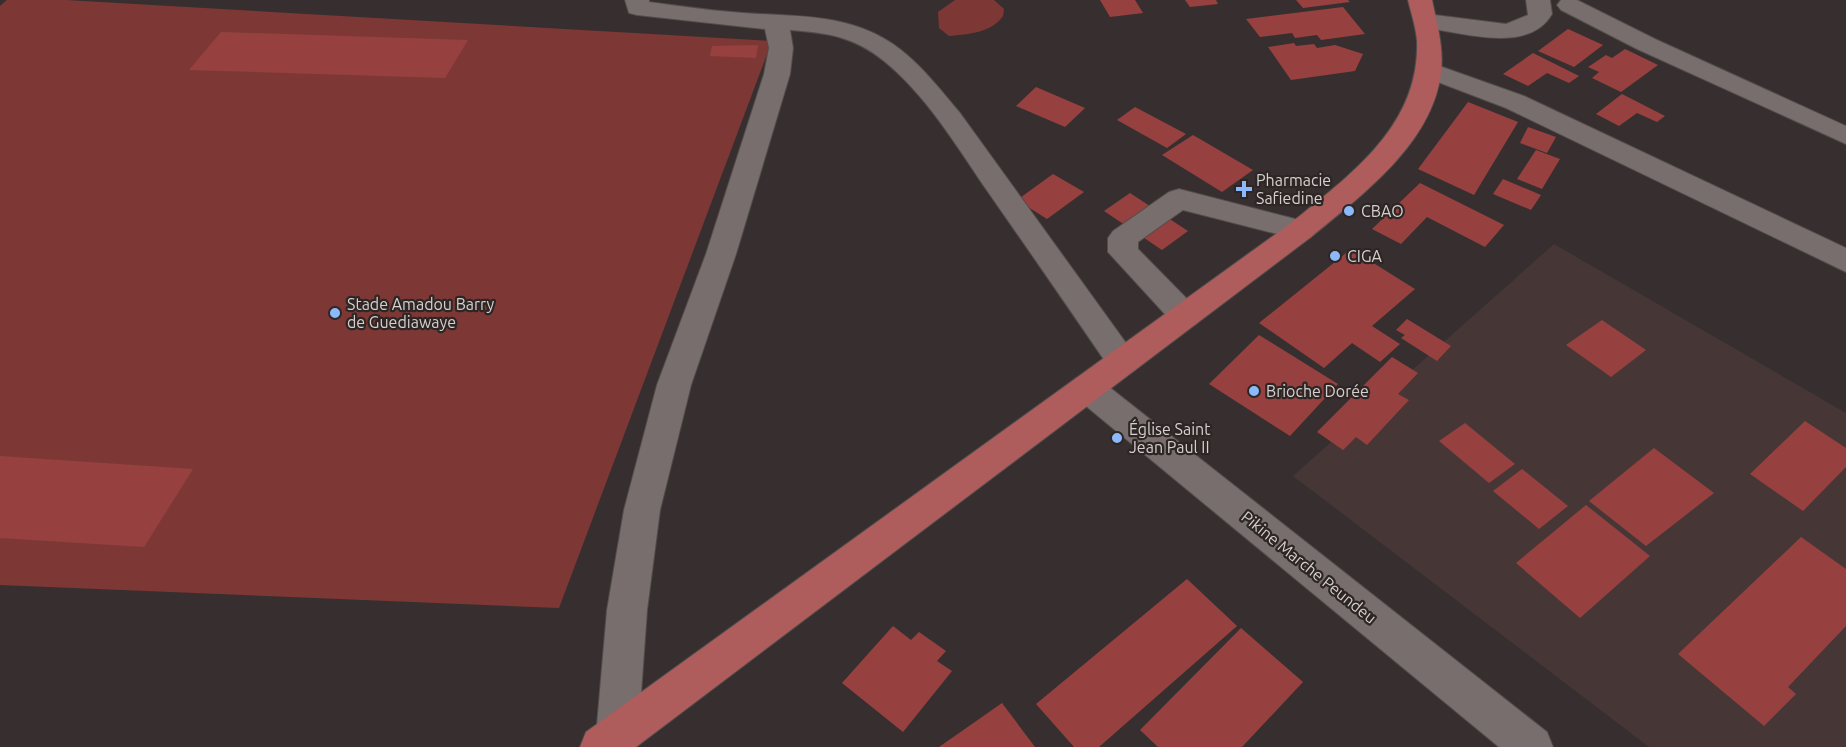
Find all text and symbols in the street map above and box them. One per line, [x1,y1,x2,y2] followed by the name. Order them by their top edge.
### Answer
[1256,171,1331,207] place label: Pharmacie Safiedine
[1237,182,1251,196] marker: Pharmacie Safiedine
[1361,202,1404,220] place label: CBAO
[1342,204,1356,218] marker: CBAO
[1347,247,1383,265] place label: CIGA
[1328,249,1342,263] marker: CIGA
[347,295,495,331] place label: Stade Amadou Barry de Guediawaye
[328,306,342,320] marker: Stade Amadou Barry de Guediawaye
[1266,382,1369,400] place label: Brioche Dorée
[1247,384,1261,398] marker: Brioche Dorée
[1129,418,1211,456] place label: Église Saint Jean Paul II
[1110,431,1124,445] marker: Église Saint Jean Paul II
[1238,507,1380,627] street label: Pikine Marche Peundeu

